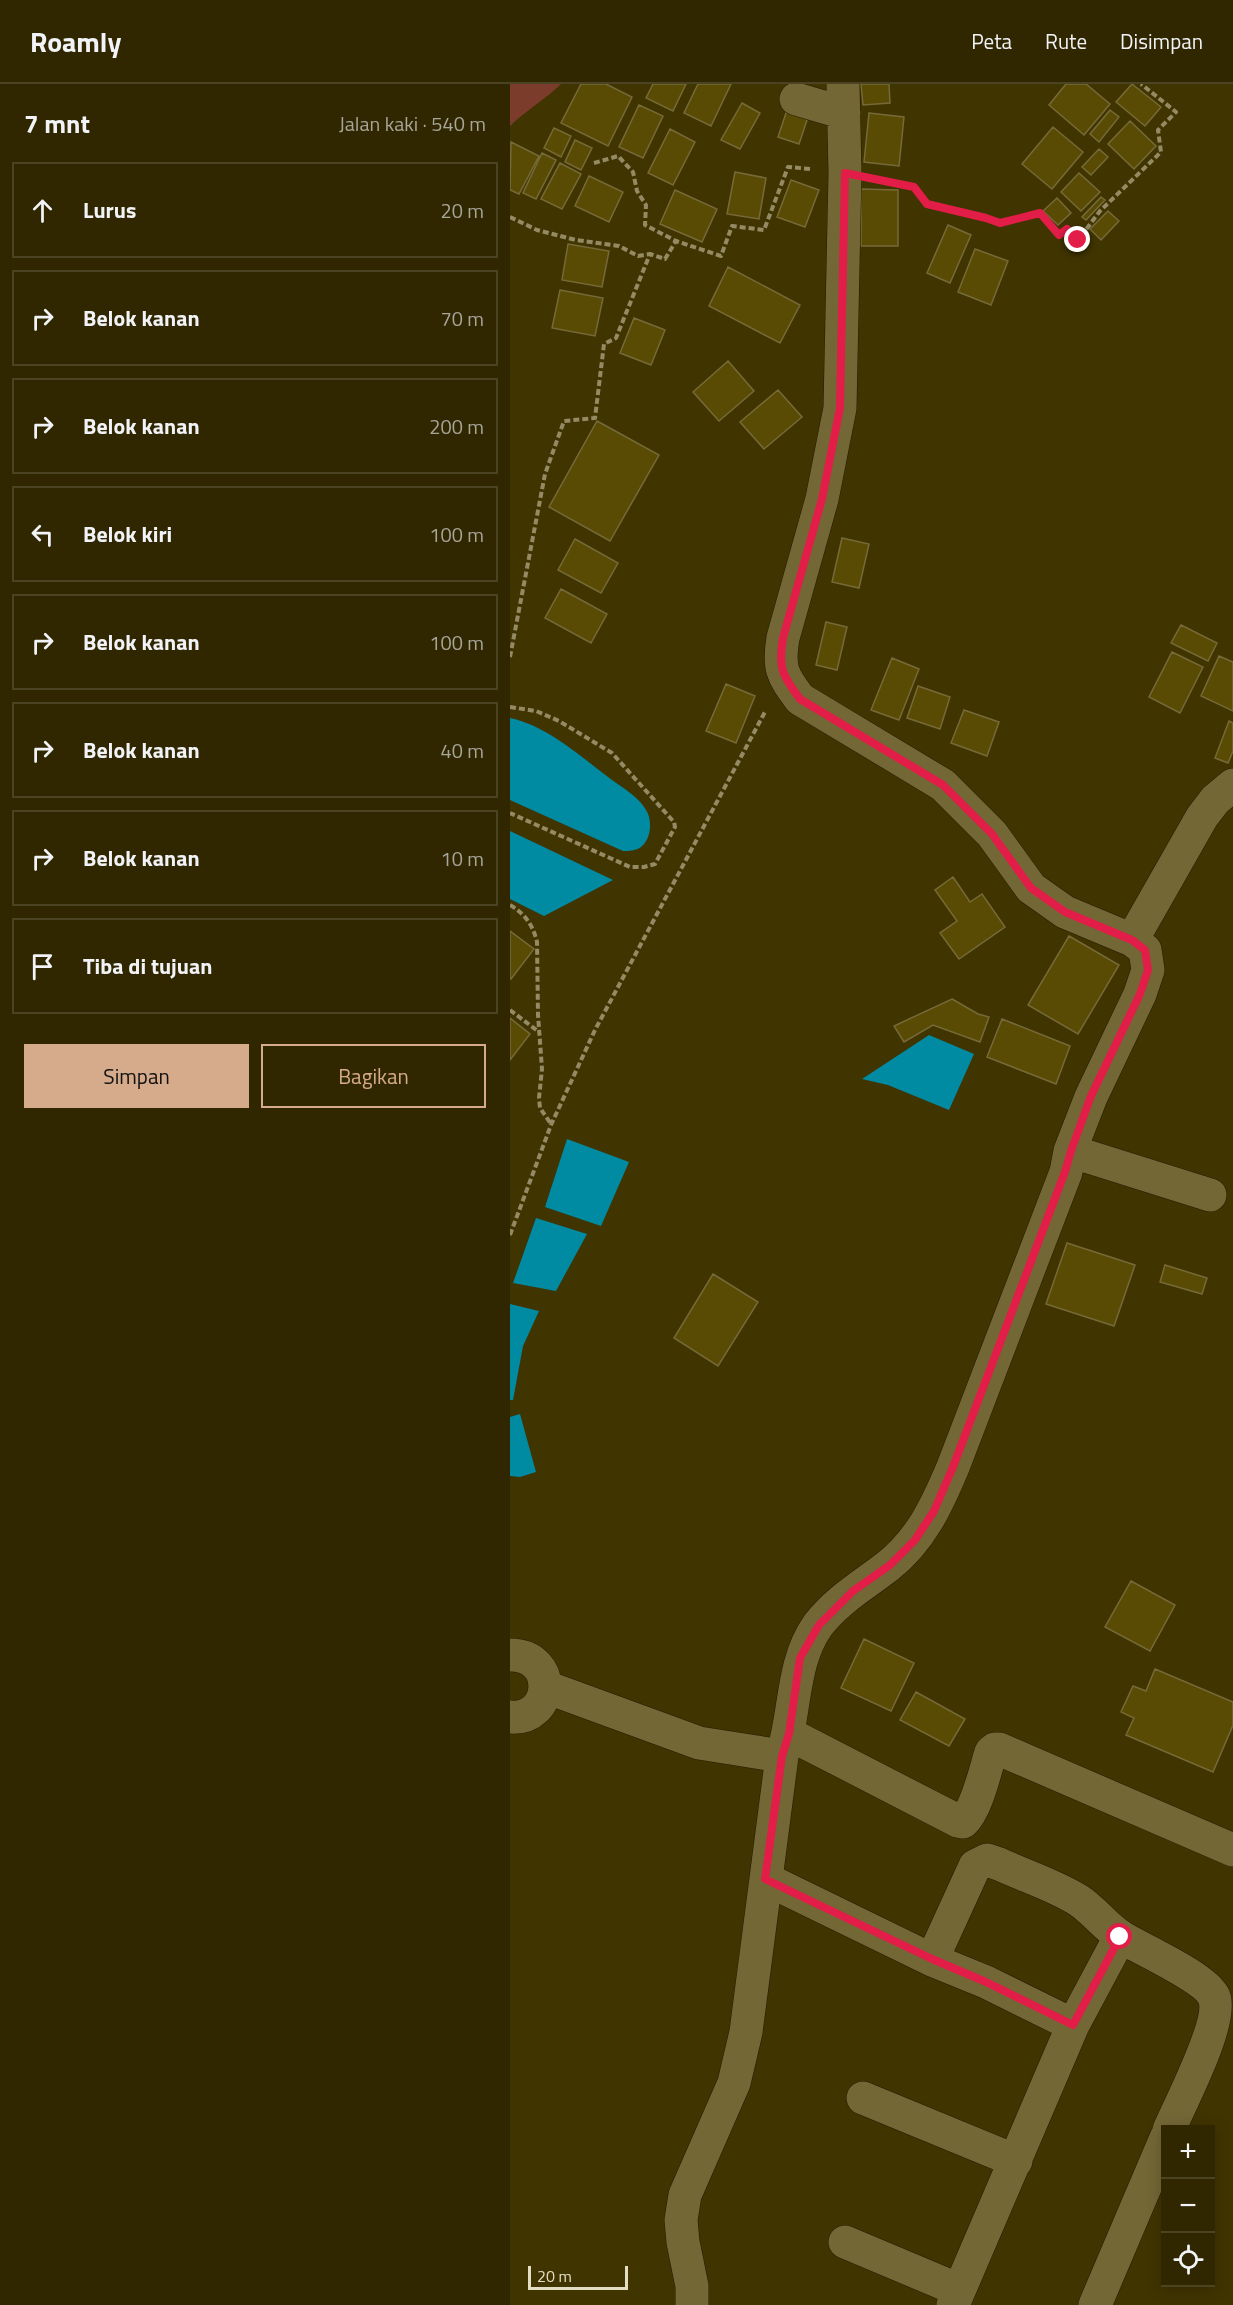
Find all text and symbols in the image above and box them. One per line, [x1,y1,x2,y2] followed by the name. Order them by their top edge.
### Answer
[30,20,121,63] text: Roamly
[971,25,1012,57] text: Peta
[1045,25,1087,57] text: Rute
[1120,25,1203,57] text: Disimpan
[24,104,90,143] text: 7 mnt
[339,108,486,139] text: Jalan kaki · 540 m
[83,193,136,227] text: Lurus
[26,194,59,227] icon: ahead
[440,195,484,226] text: 20 m
[1064,226,1090,252] route end
[83,301,200,335] text: Belok kanan
[26,302,59,335] icon: right
[440,303,484,334] text: 70 m
[83,409,200,443] text: Belok kanan
[26,410,59,443] icon: right
[429,411,484,442] text: 200 m
[83,517,172,551] text: Belok kiri
[26,518,59,551] icon: left
[429,519,484,550] text: 100 m
[83,625,200,659] text: Belok kanan
[26,626,59,659] icon: right
[429,627,484,658] text: 100 m
[83,733,200,767] text: Belok kanan
[26,734,59,767] icon: right
[440,735,484,766] text: 40 m
[83,841,200,875] text: Belok kanan
[26,842,59,875] icon: right
[440,843,484,874] text: 10 m
[83,949,212,983] text: Tiba di tujuan
[26,950,59,983] icon: arrive
[24,1044,249,1108] button: Simpan
[261,1044,486,1108] button: Bagikan
[1106,1923,1132,1949] route start
[1161,2125,1215,2287] map controls
[1161,2125,1215,2179] button: +
[1161,2179,1215,2233] button: −
[1161,2233,1215,2287] button: locate
[528,2263,628,2290] scale bar
[537,2264,572,2288] text: 20 m

